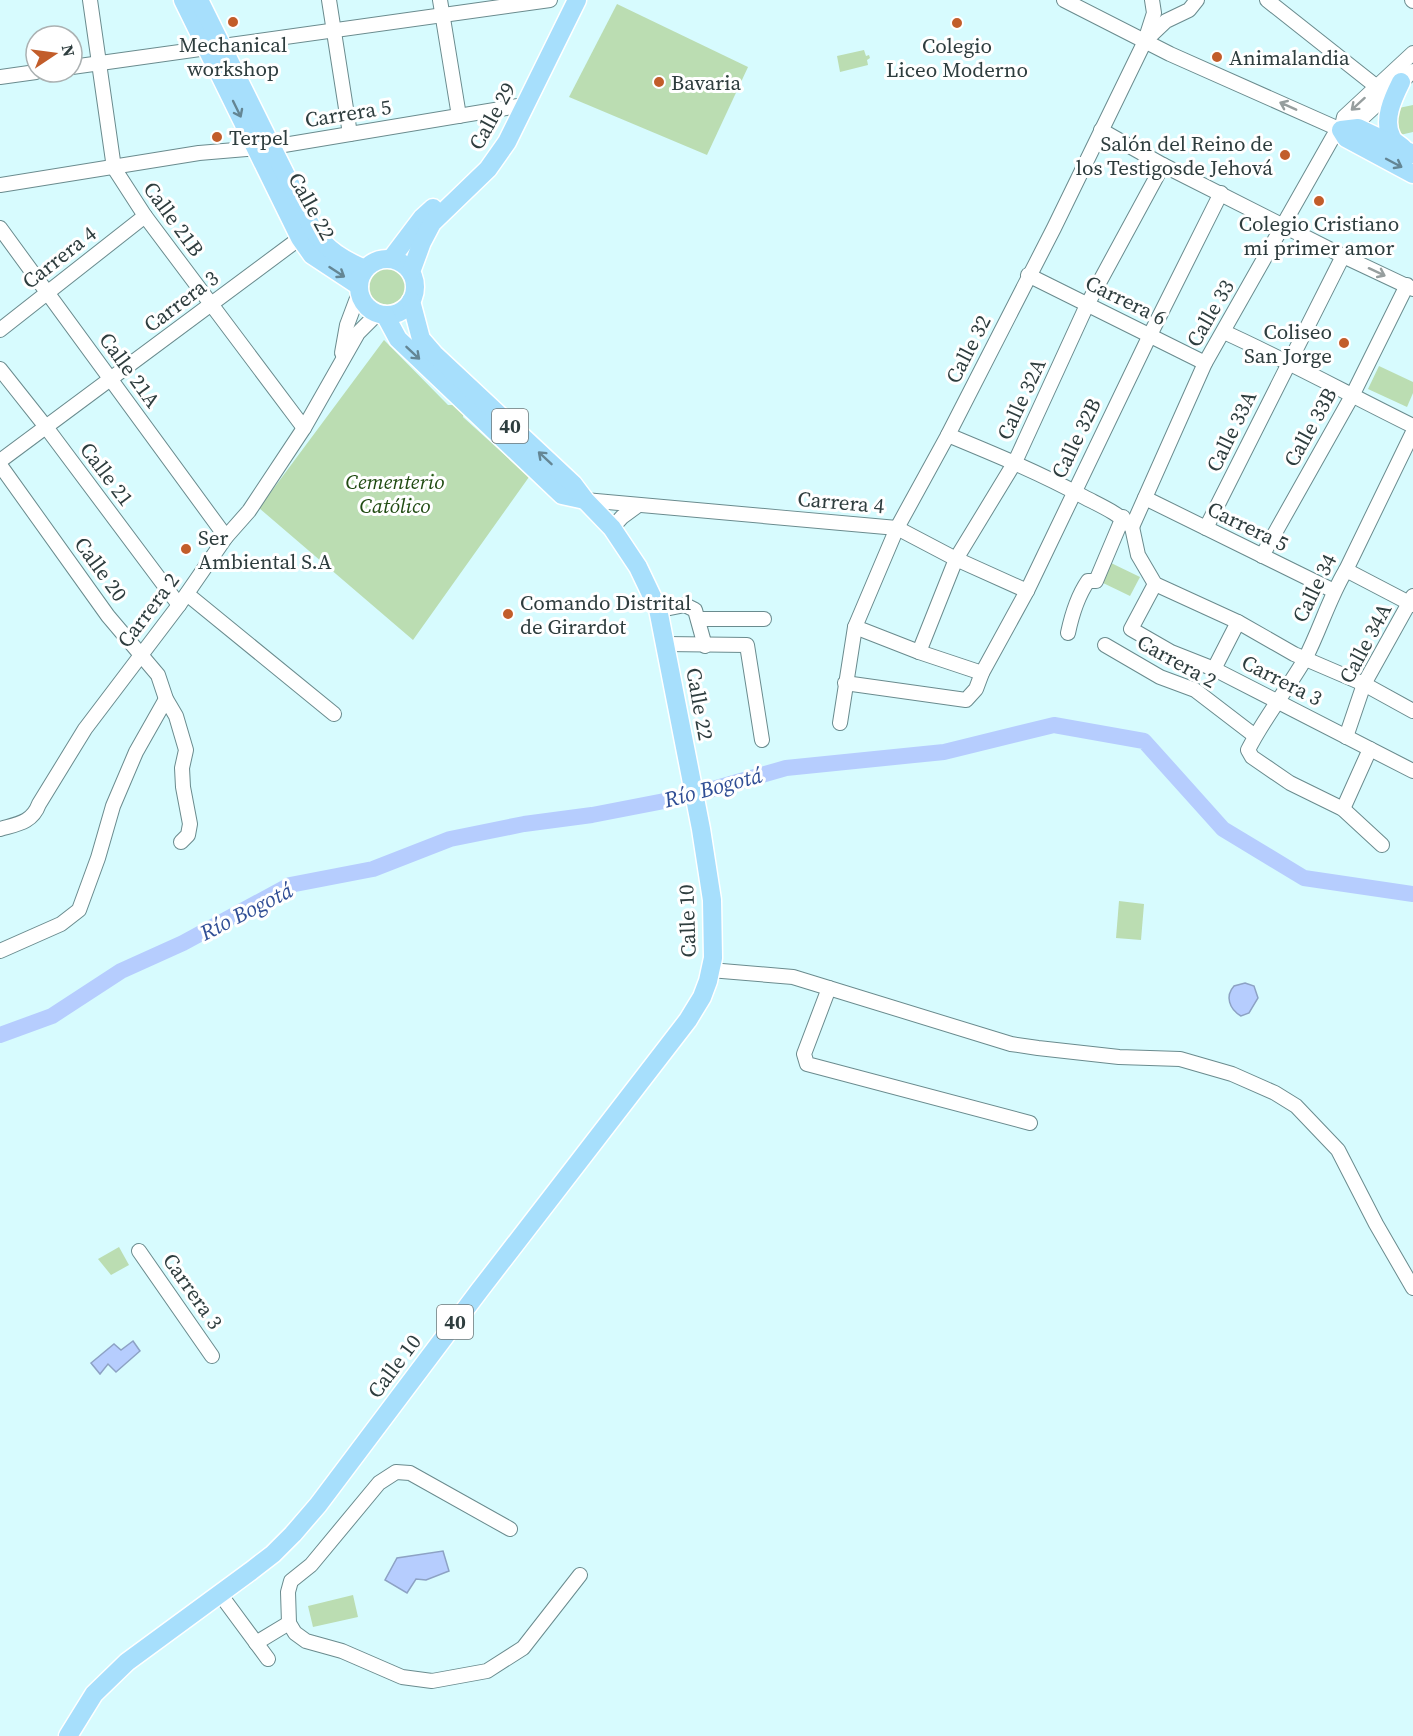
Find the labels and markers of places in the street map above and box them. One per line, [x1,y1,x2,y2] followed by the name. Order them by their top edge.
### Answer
[226,15,240,29] marker: Mechanical workshop
[950,16,964,30] marker: Colegio Liceo Moderno
[179,30,287,83] place label: Mechanical workshop
[886,31,1028,84] place label: Colegio Liceo Moderno
[1229,43,1350,72] place label: Animalandia
[1210,50,1224,64] marker: Animalandia
[671,68,741,97] place label: Bavaria
[652,75,666,89] marker: Bavaria
[229,123,289,152] place label: Terpel
[1076,129,1273,182] place label: Salón del Reino de los Testigosde Jehová
[210,130,224,144] marker: Terpel
[1278,148,1292,162] marker: Salón del Reino de los Testigosde Jehová
[1312,194,1326,208] marker: Colegio Cristiano mi primer amor
[1239,209,1399,262] place label: Colegio Cristiano mi primer amor
[1244,317,1332,370] place label: Coliseo San Jorge
[1337,336,1351,350] marker: Coliseo San Jorge
[198,523,332,576] place label: Ser Ambiental S.A
[179,542,193,556] marker: Ser Ambiental S.A
[520,588,691,641] place label: Comando Distrital de Girardot
[501,607,515,621] marker: Comando Distrital de Girardot

